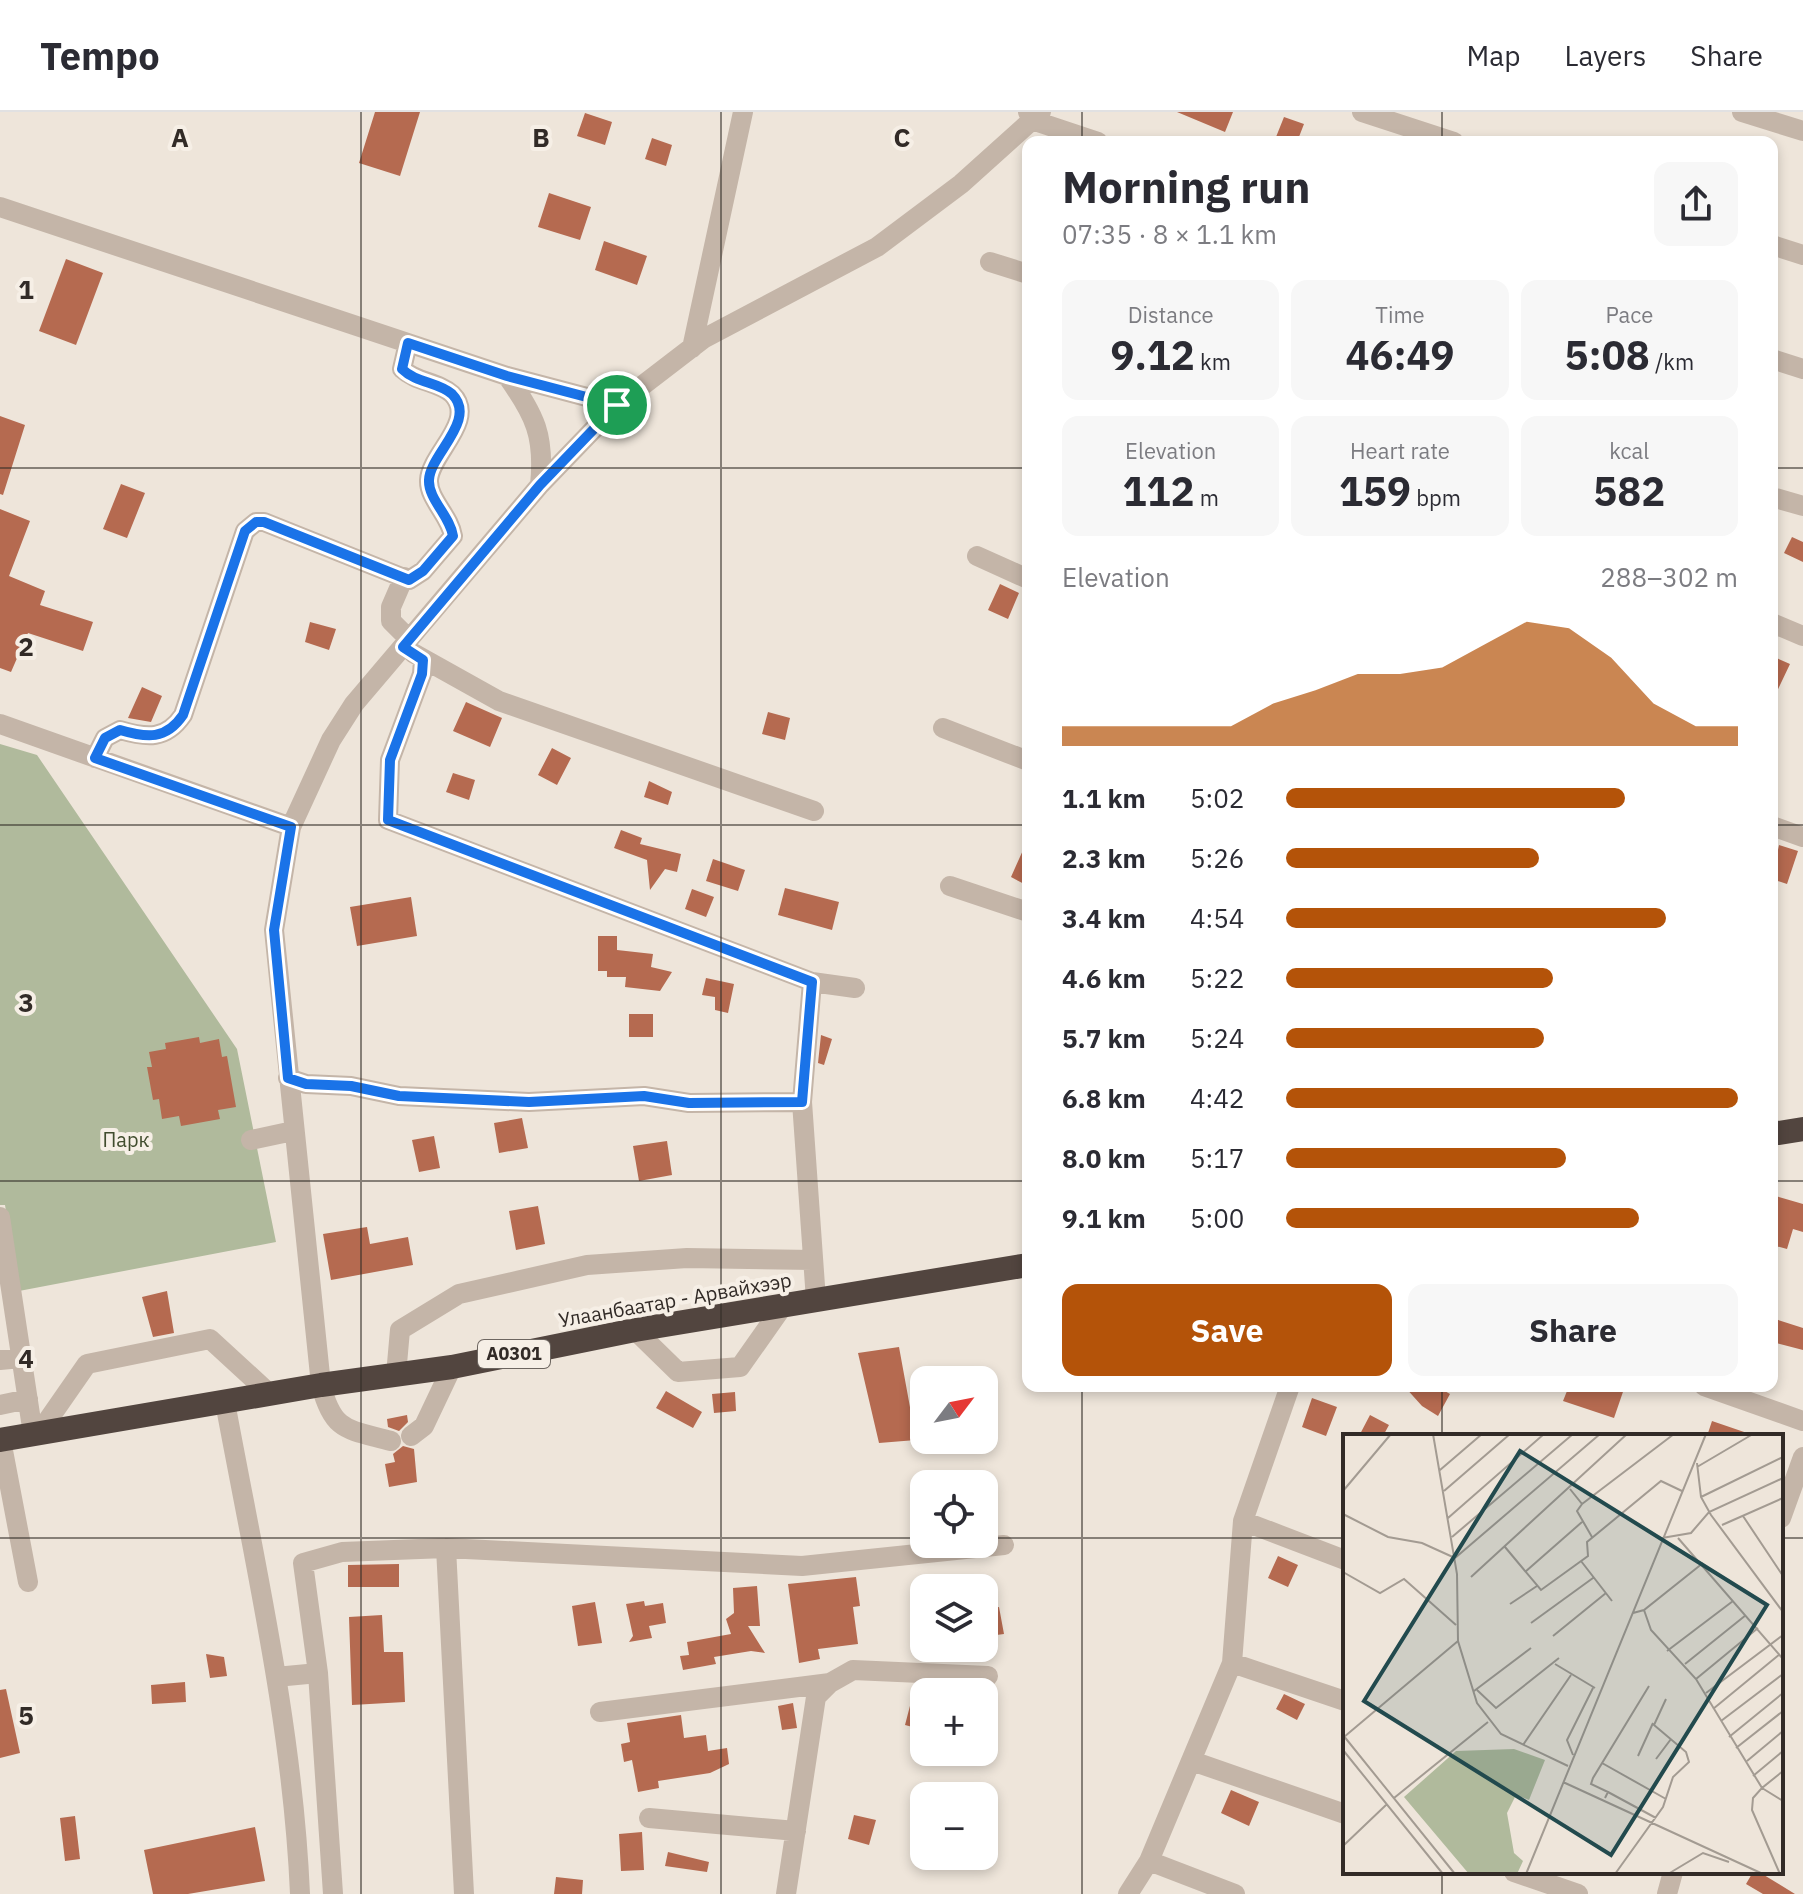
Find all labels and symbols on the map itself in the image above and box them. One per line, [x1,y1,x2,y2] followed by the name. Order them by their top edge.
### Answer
[171,120,189,154] text: A
[532,120,550,154] text: B
[894,120,911,154] text: C
[18,272,34,306] text: 1
[583,371,651,439] pin
[18,629,34,663] text: 2
[18,985,34,1019] text: 3
[102,1126,150,1153] park label: Парк
[556,1266,793,1333] street label: Улаанбаатар - Арвайхээр
[478,1340,550,1368] road number: A0301
[18,1341,34,1375] text: 4
[910,1366,998,1454] north arrow
[1343,1434,1783,1874] inset map
[18,1698,34,1732] text: 5

